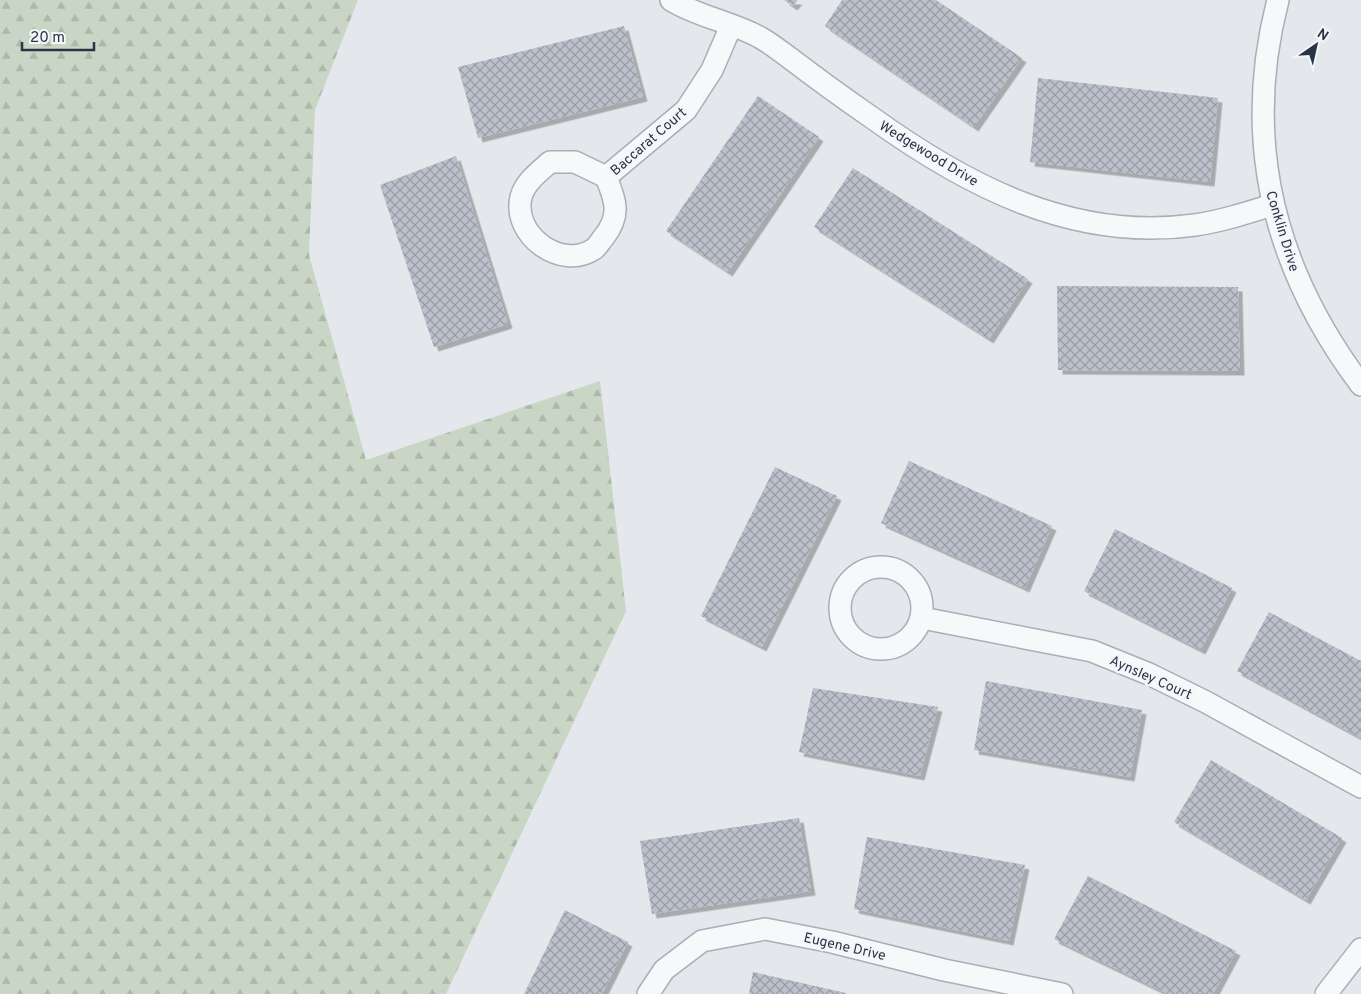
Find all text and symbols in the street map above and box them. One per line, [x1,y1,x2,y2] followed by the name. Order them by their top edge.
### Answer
[22,20,95,52] scale bar
[1291,20,1341,70] north arrow
[1314,26,1331,45] text: N
[30,29,65,48] text: 20 m
[607,104,690,180] street label: Baccarat Court
[876,118,981,191] street label: Wedgewood Drive
[1261,189,1302,274] street label: Conklin Drive
[1107,653,1194,704] street label: Aynsley Court
[802,930,887,965] street label: Eugene Drive

